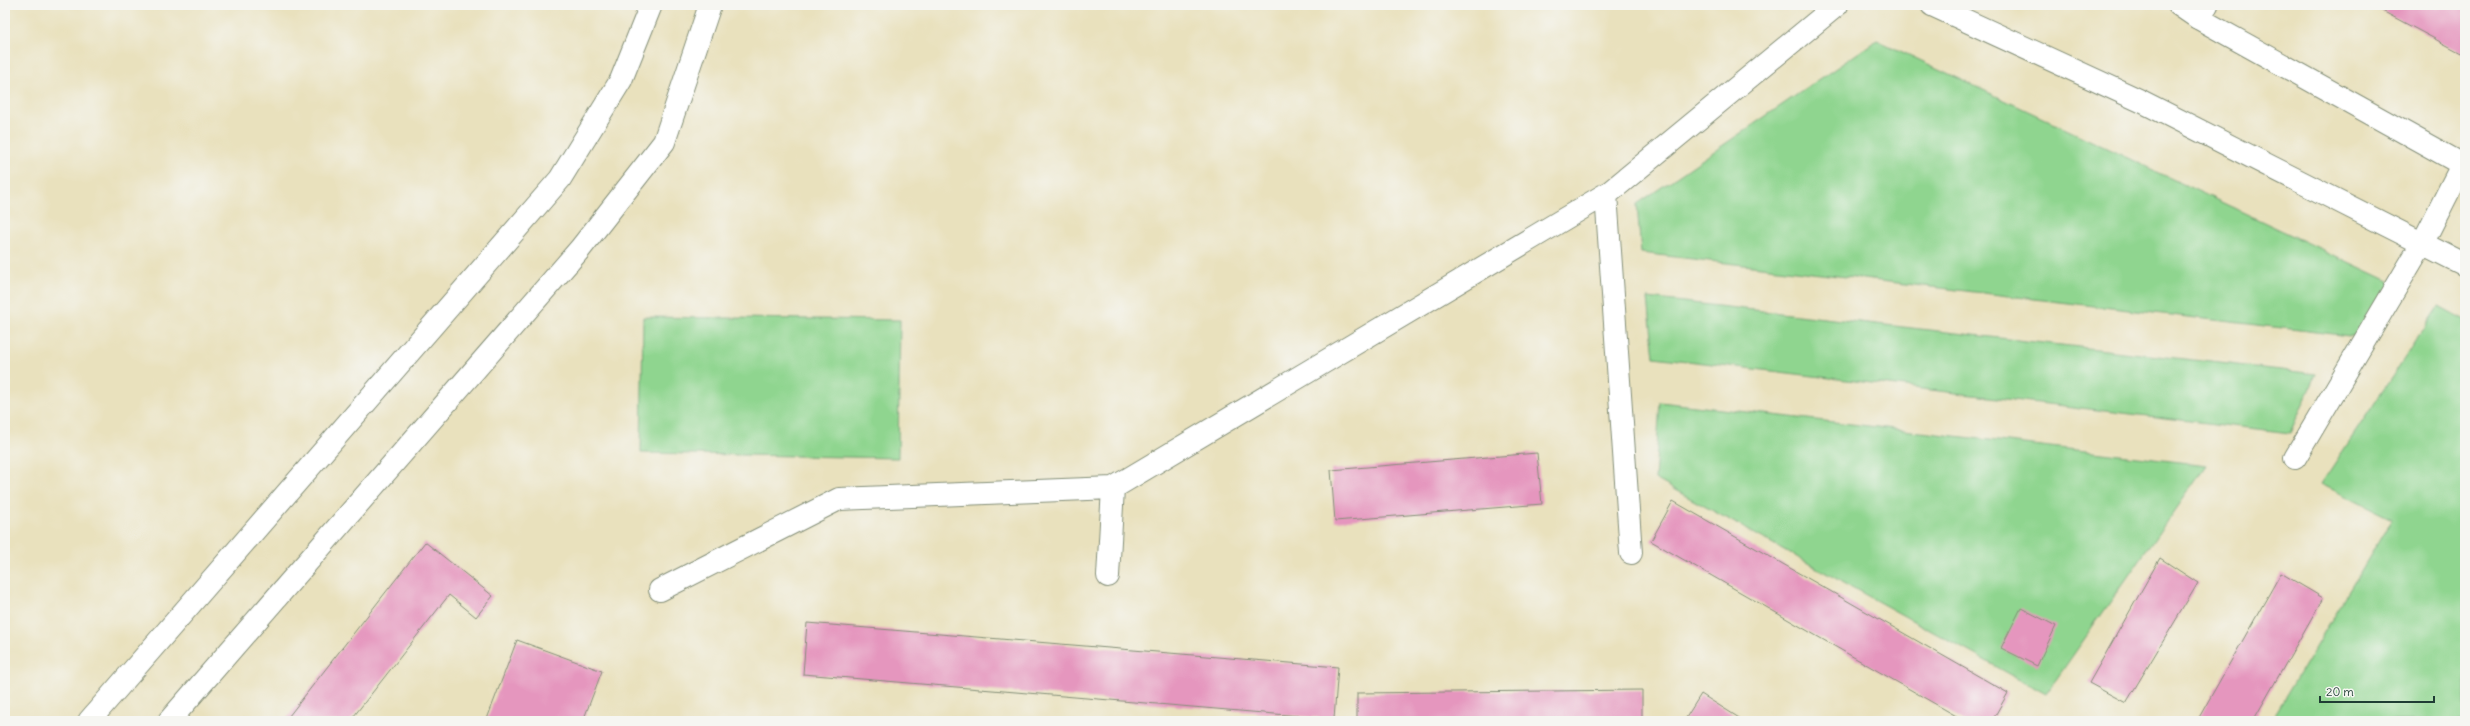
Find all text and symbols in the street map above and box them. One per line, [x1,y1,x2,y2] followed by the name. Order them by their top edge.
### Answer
[2320,678,2434,704] scale bar
[2326,684,2354,699] text: 20 m

